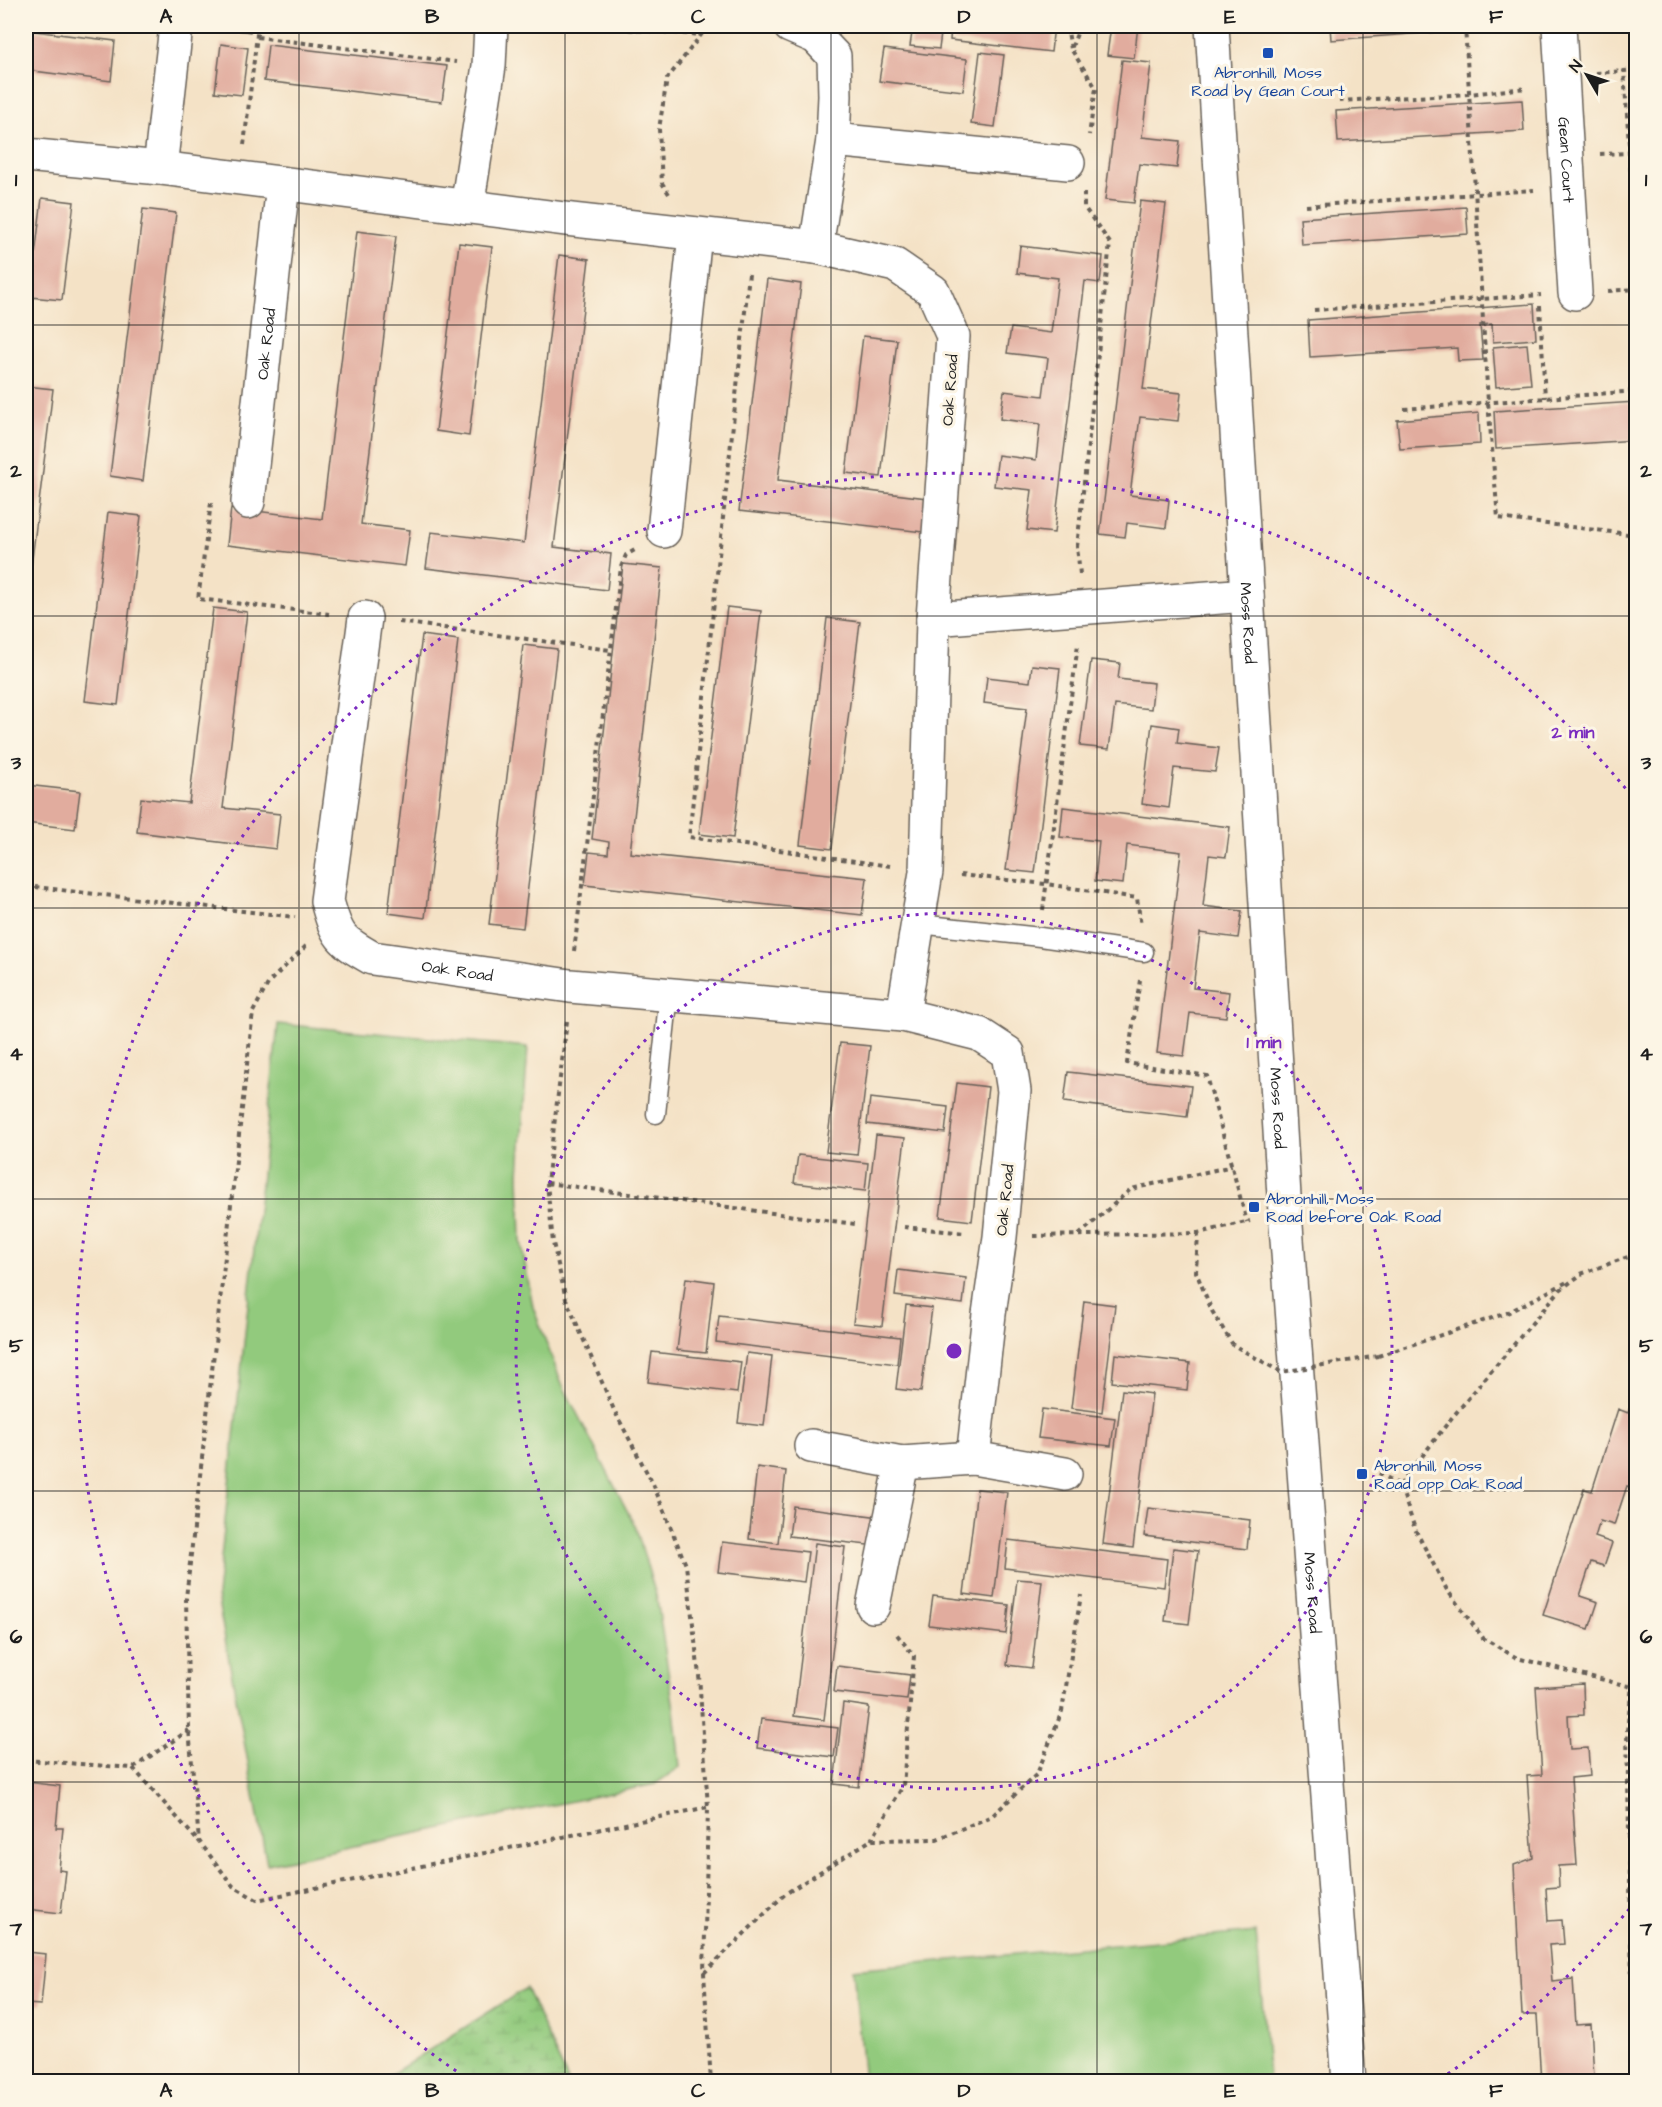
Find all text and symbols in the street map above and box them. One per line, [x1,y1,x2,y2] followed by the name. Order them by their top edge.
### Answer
[160,3,173,31] text: A
[425,3,440,31] text: B
[691,3,706,31] text: C
[958,3,971,31] text: D
[1224,3,1236,31] text: E
[1489,3,1504,31] text: F
[1557,45,1617,105] north arrow
[1261,46,1275,60] marker: Abronhill, Moss Road by Gean Court
[1564,55,1588,77] text: N
[1191,62,1345,103] place label: Abronhill, Moss Road by Gean Court
[1552,116,1580,204] street label: Gean Court
[15,166,18,194] text: 1
[1645,166,1648,194] text: 1
[252,307,281,381] street label: Oak Road
[937,353,963,427] street label: Oak Road
[9,457,22,485] text: 2
[1639,457,1652,485] text: 2
[1234,582,1261,664] street label: Moss Road
[1550,720,1595,745] text: 2 min
[10,749,22,777] text: 3
[1640,749,1652,777] text: 3
[420,955,494,987] street label: Oak Road
[1246,1030,1282,1055] text: 1 min
[9,1040,23,1068] text: 4
[1639,1040,1653,1068] text: 4
[1264,1067,1291,1149] street label: Moss Road
[990,1163,1020,1237] street label: Oak Road
[1266,1188,1441,1228] place label: Abronhill, Moss Road before Oak Road
[1247,1200,1261,1214] marker: Abronhill, Moss Road before Oak Road
[9,1332,24,1360] text: 5
[1639,1332,1654,1360] text: 5
[944,1341,964,1361] centre of rings
[1374,1455,1522,1495] place label: Abronhill, Moss Road opp Oak Road
[1355,1467,1369,1481] marker: Abronhill, Moss Road opp Oak Road
[1298,1551,1326,1634] street label: Moss Road
[10,1623,23,1651] text: 6
[1640,1623,1653,1651] text: 6
[9,1915,23,1943] text: 7
[1639,1915,1653,1943] text: 7
[160,2077,173,2105] text: A
[425,2077,440,2105] text: B
[691,2077,706,2105] text: C
[958,2077,971,2105] text: D
[1224,2077,1236,2105] text: E
[1489,2077,1504,2105] text: F

